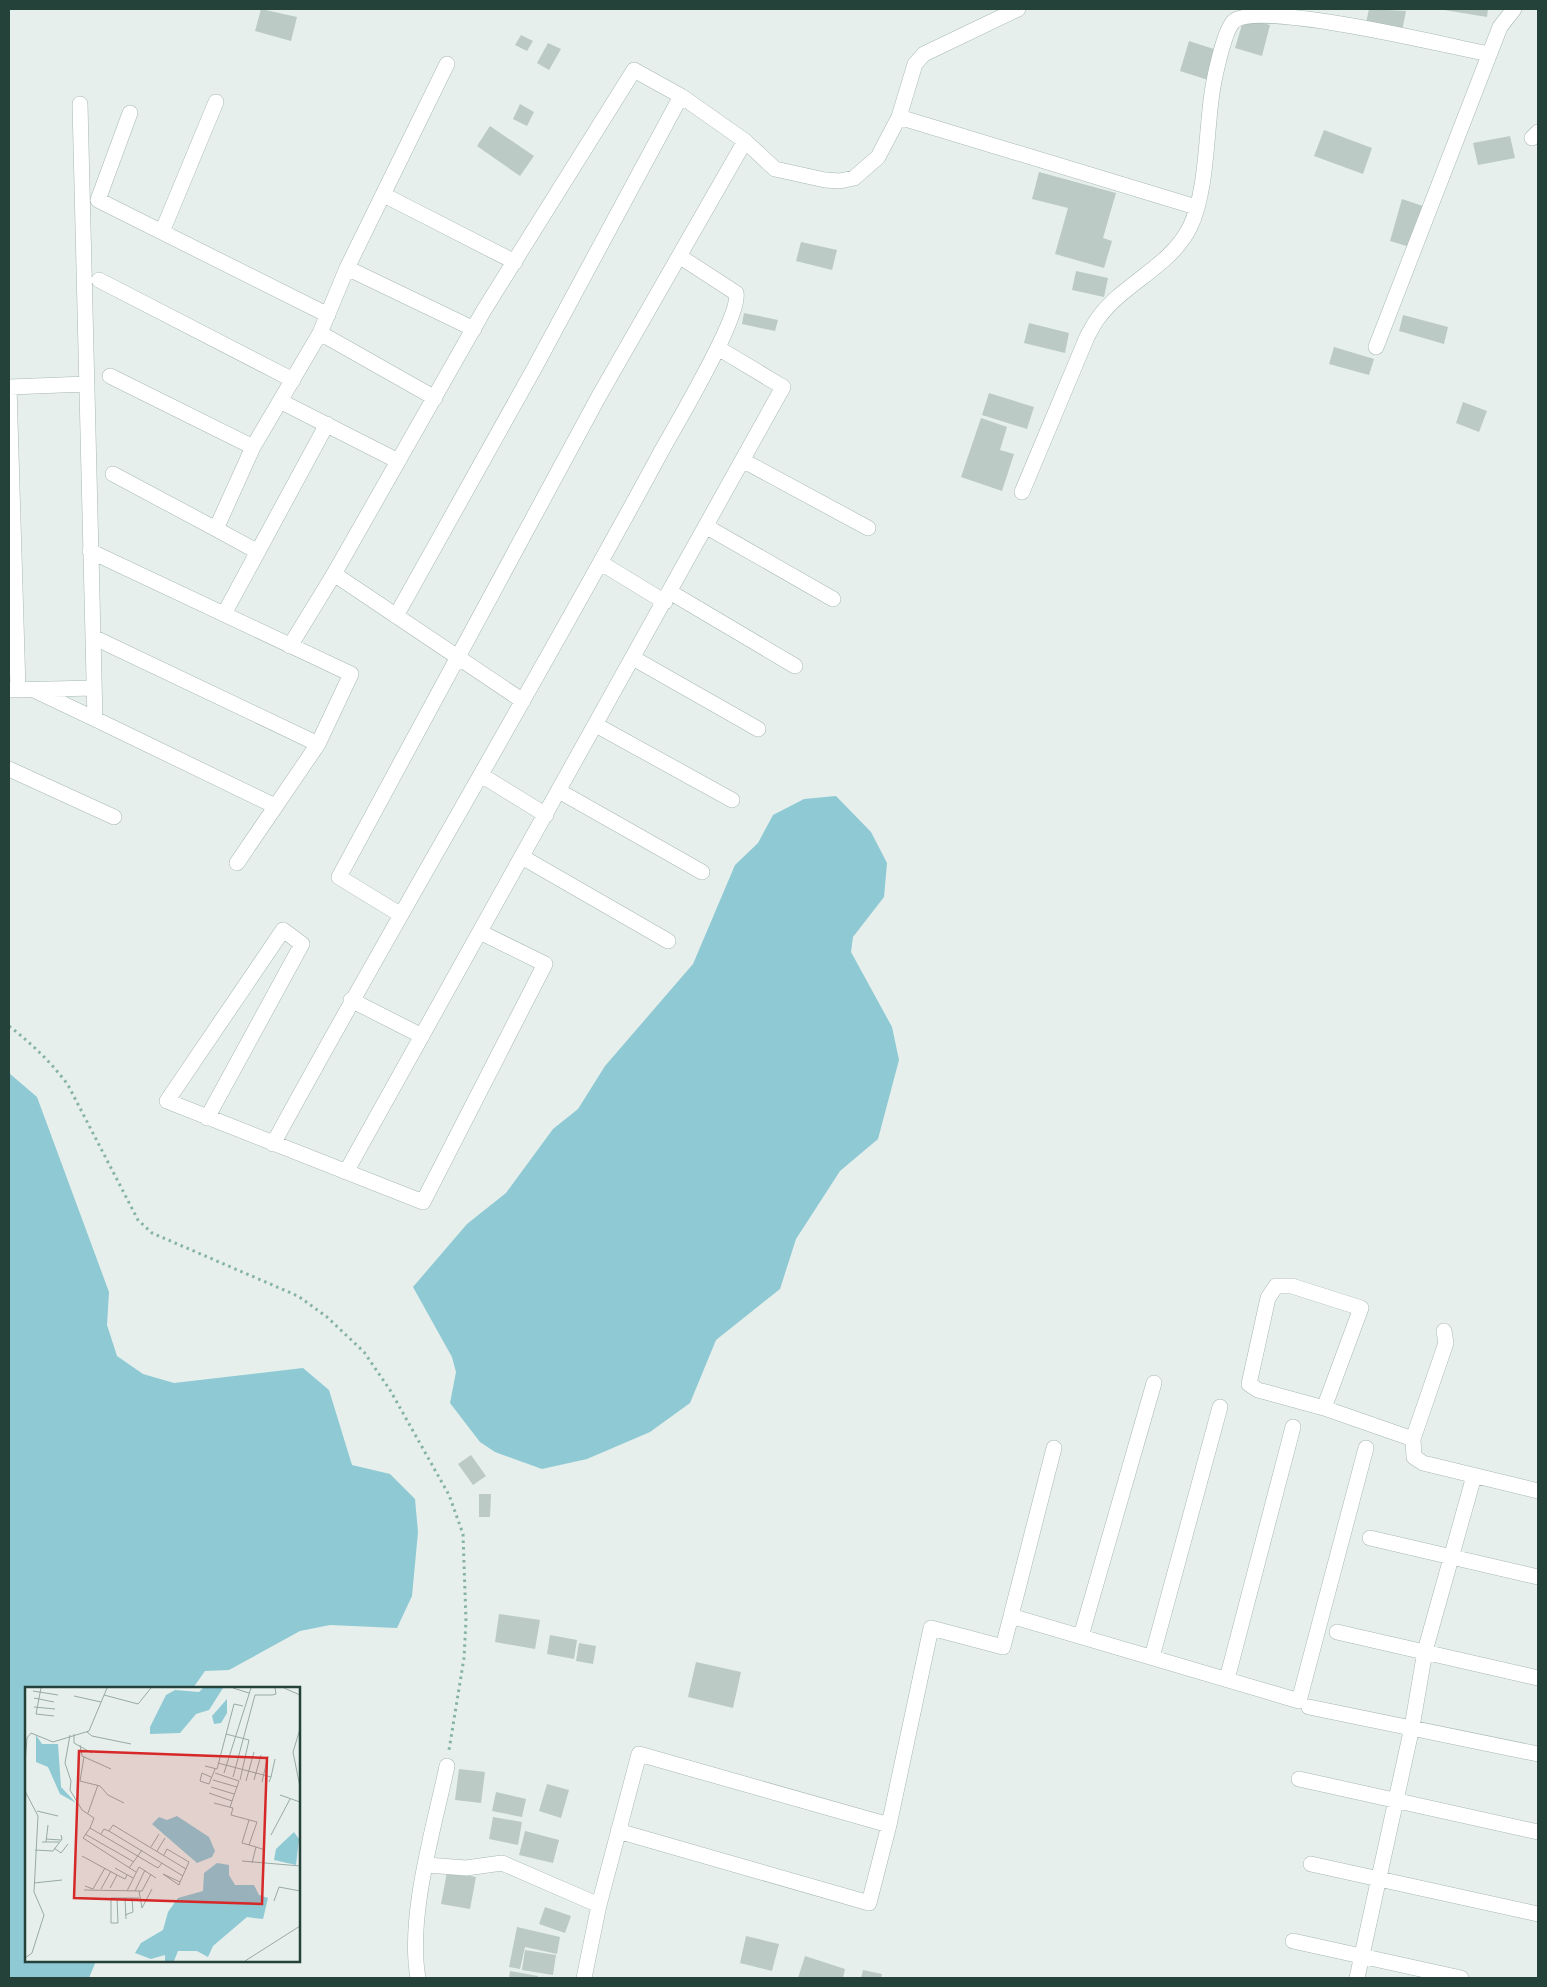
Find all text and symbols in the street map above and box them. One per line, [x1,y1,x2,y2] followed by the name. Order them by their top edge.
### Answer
[25,1687,300,1962] inset map

